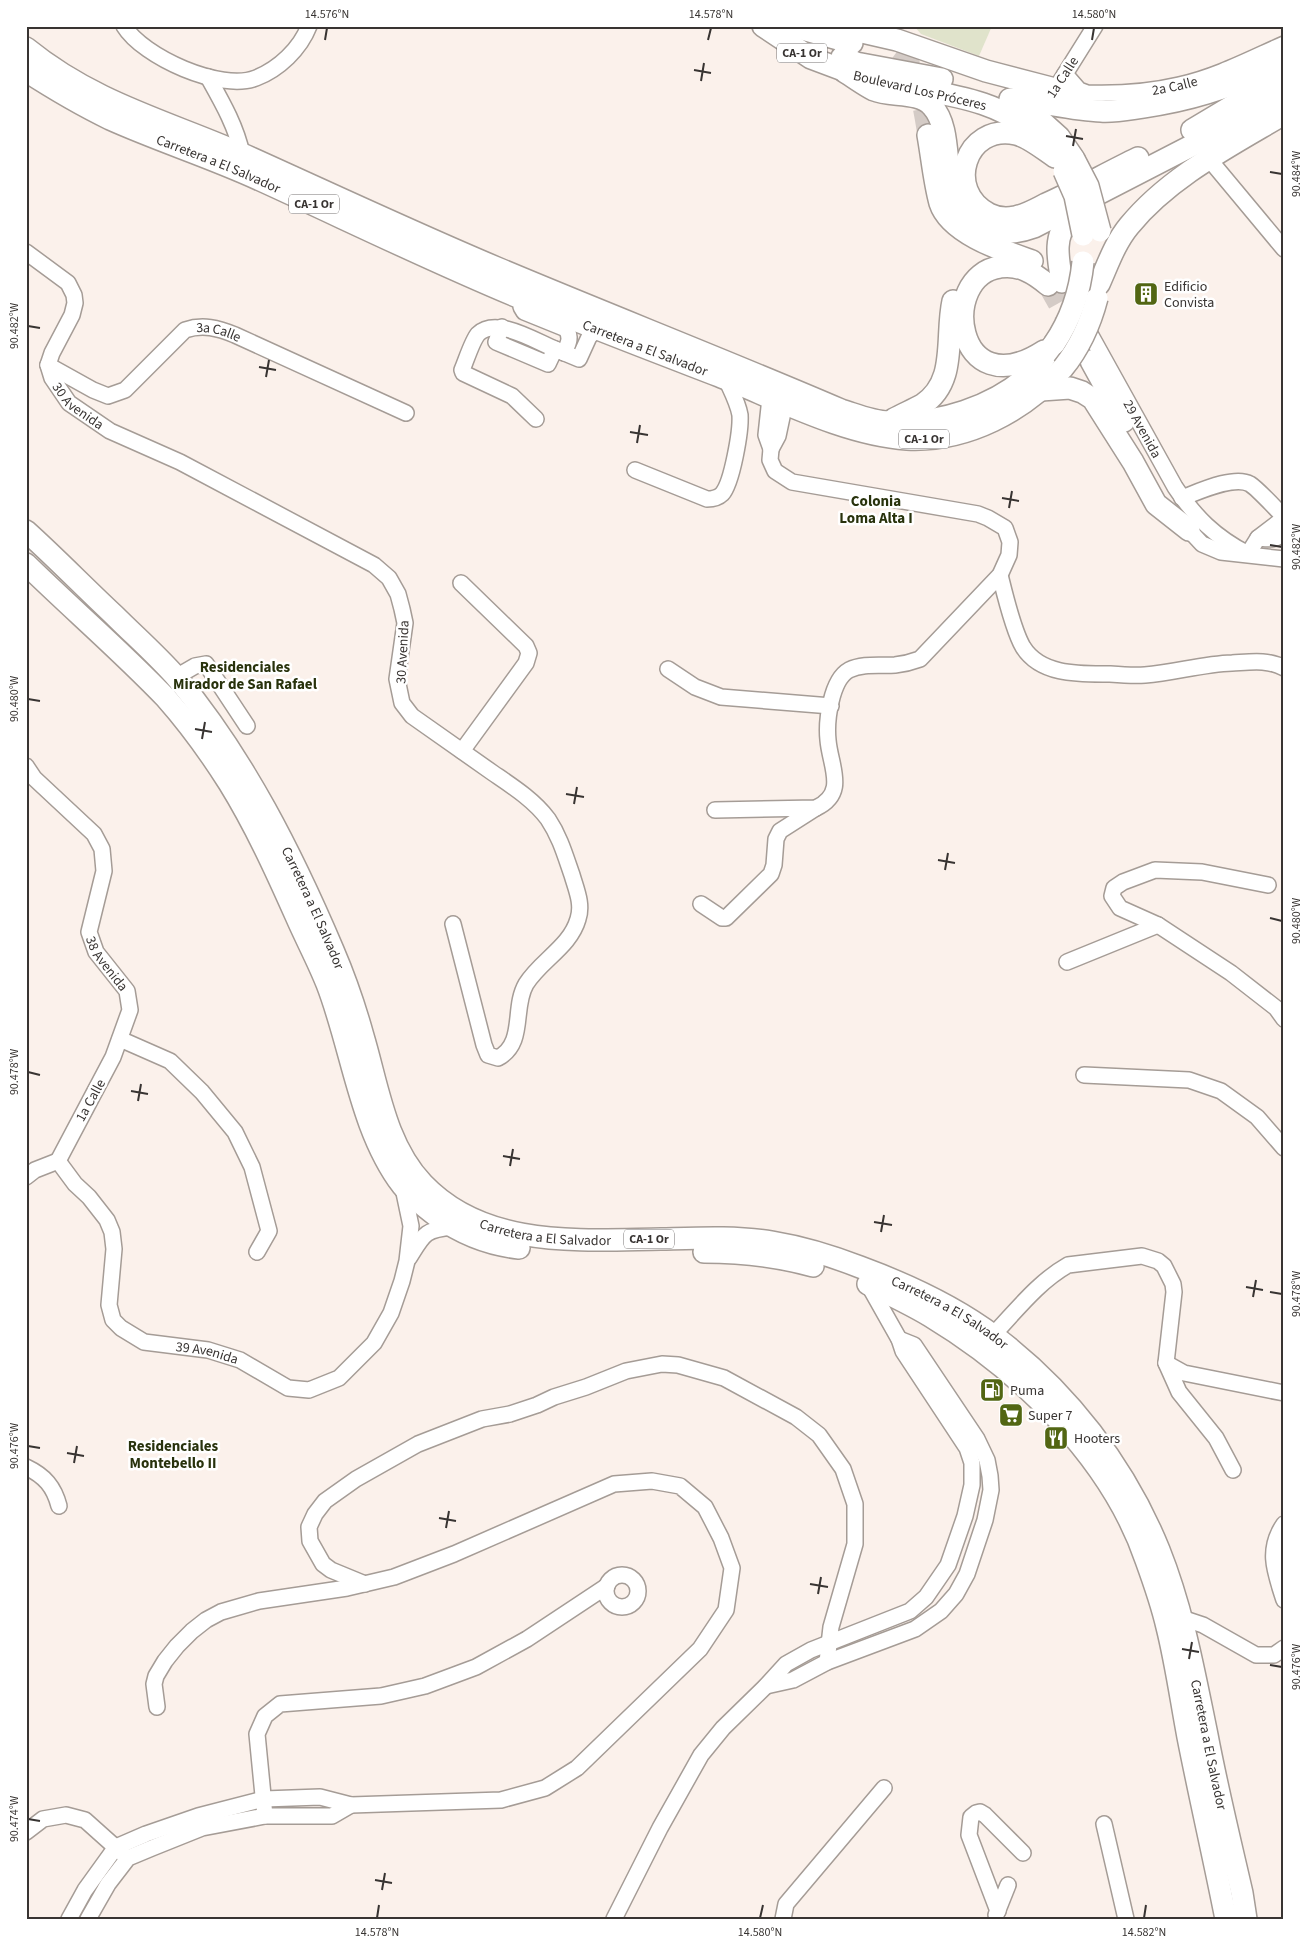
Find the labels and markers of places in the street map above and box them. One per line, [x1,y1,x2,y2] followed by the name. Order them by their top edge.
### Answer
[1164,277,1214,313] place label: Edificio Convista
[1133,281,1159,307] building icon: Edificio Convista
[979,1377,1005,1403] fuel station icon: Puma
[1010,1381,1044,1401] place label: Puma
[998,1402,1024,1428] supermarket icon: Super 7
[1028,1406,1072,1426] place label: Super 7
[1043,1425,1069,1451] restaurant icon: Hooters
[1074,1429,1120,1449] place label: Hooters

